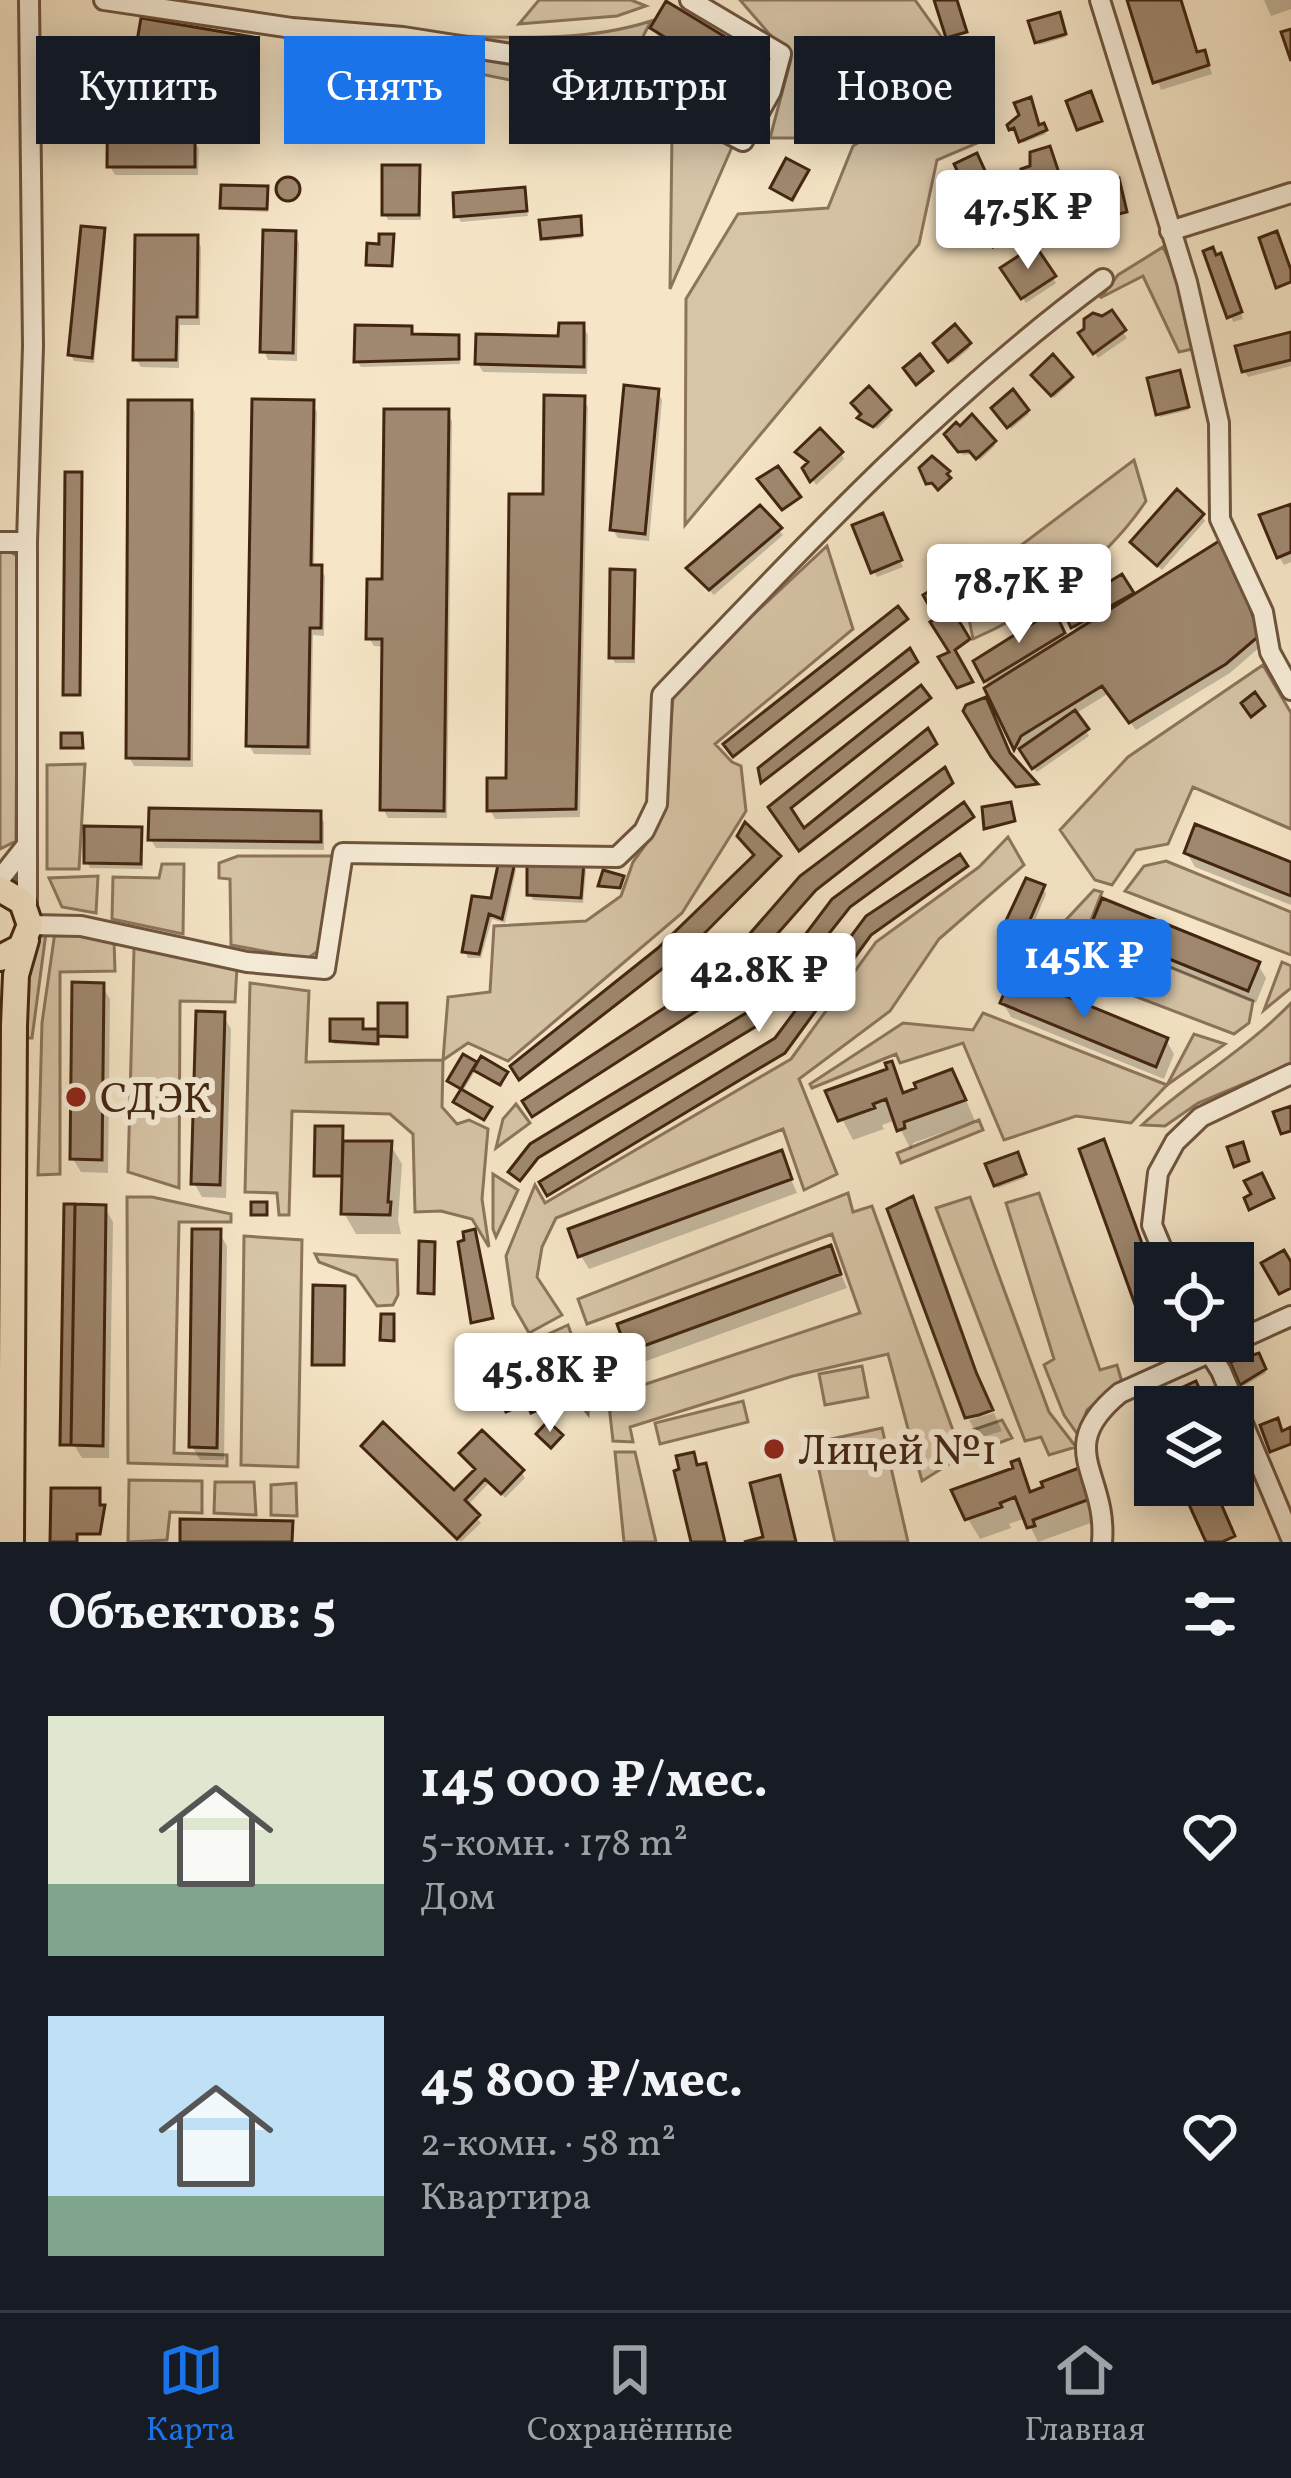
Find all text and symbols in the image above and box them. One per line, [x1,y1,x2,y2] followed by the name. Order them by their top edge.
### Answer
[36,36,260,144] chip: Купить
[284,36,485,144] chip: Снять
[509,36,770,144] chip: Фильтры
[794,36,995,144] chip: Новое
[917,170,1139,272] pin: 47.5K ₽
[963,182,1093,236] text: 47.5K ₽
[908,544,1130,646] pin: 78.7K ₽
[954,556,1084,610] text: 78.7K ₽
[986,919,1182,1021] pin: 145K ₽
[1024,931,1144,985] text: 145K ₽
[648,933,870,1035] pin: 42.8K ₽
[689,945,829,999] text: 42.8K ₽
[100,1072,211,1131] place label: СДЭК
[63,1084,89,1110] marker: СДЭК
[1134,1242,1254,1506] map controls
[1134,1242,1254,1362] button: locate
[439,1333,661,1435] pin: 45.8K ₽
[482,1345,618,1399] text: 45.8K ₽
[1134,1386,1254,1506] button: layers
[798,1424,997,1483] place label: Лицей №1
[761,1436,787,1462] marker: Лицей №1
[48,1579,336,1650] text: Объектов: 5
[1177,1581,1243,1647] icon: filters
[420,1747,768,1818] text: 145 000 ₽/мес.
[144,1764,288,1908] icon: home
[1177,1803,1243,1869] icon: heart
[420,1818,688,1872] text: 5-комн. · 178 m²
[420,1872,495,1926] text: Дом
[420,2047,743,2118] text: 45 800 ₽/мес.
[144,2064,288,2208] icon: home
[1177,2103,1243,2169] icon: heart
[420,2118,676,2172] text: 2-комн. · 58 m²
[420,2172,592,2226] text: Квартира
[146,2337,235,2455] tab: Карта
[527,2337,733,2455] tab: Сохранённые
[1024,2337,1145,2455] tab: Главная

